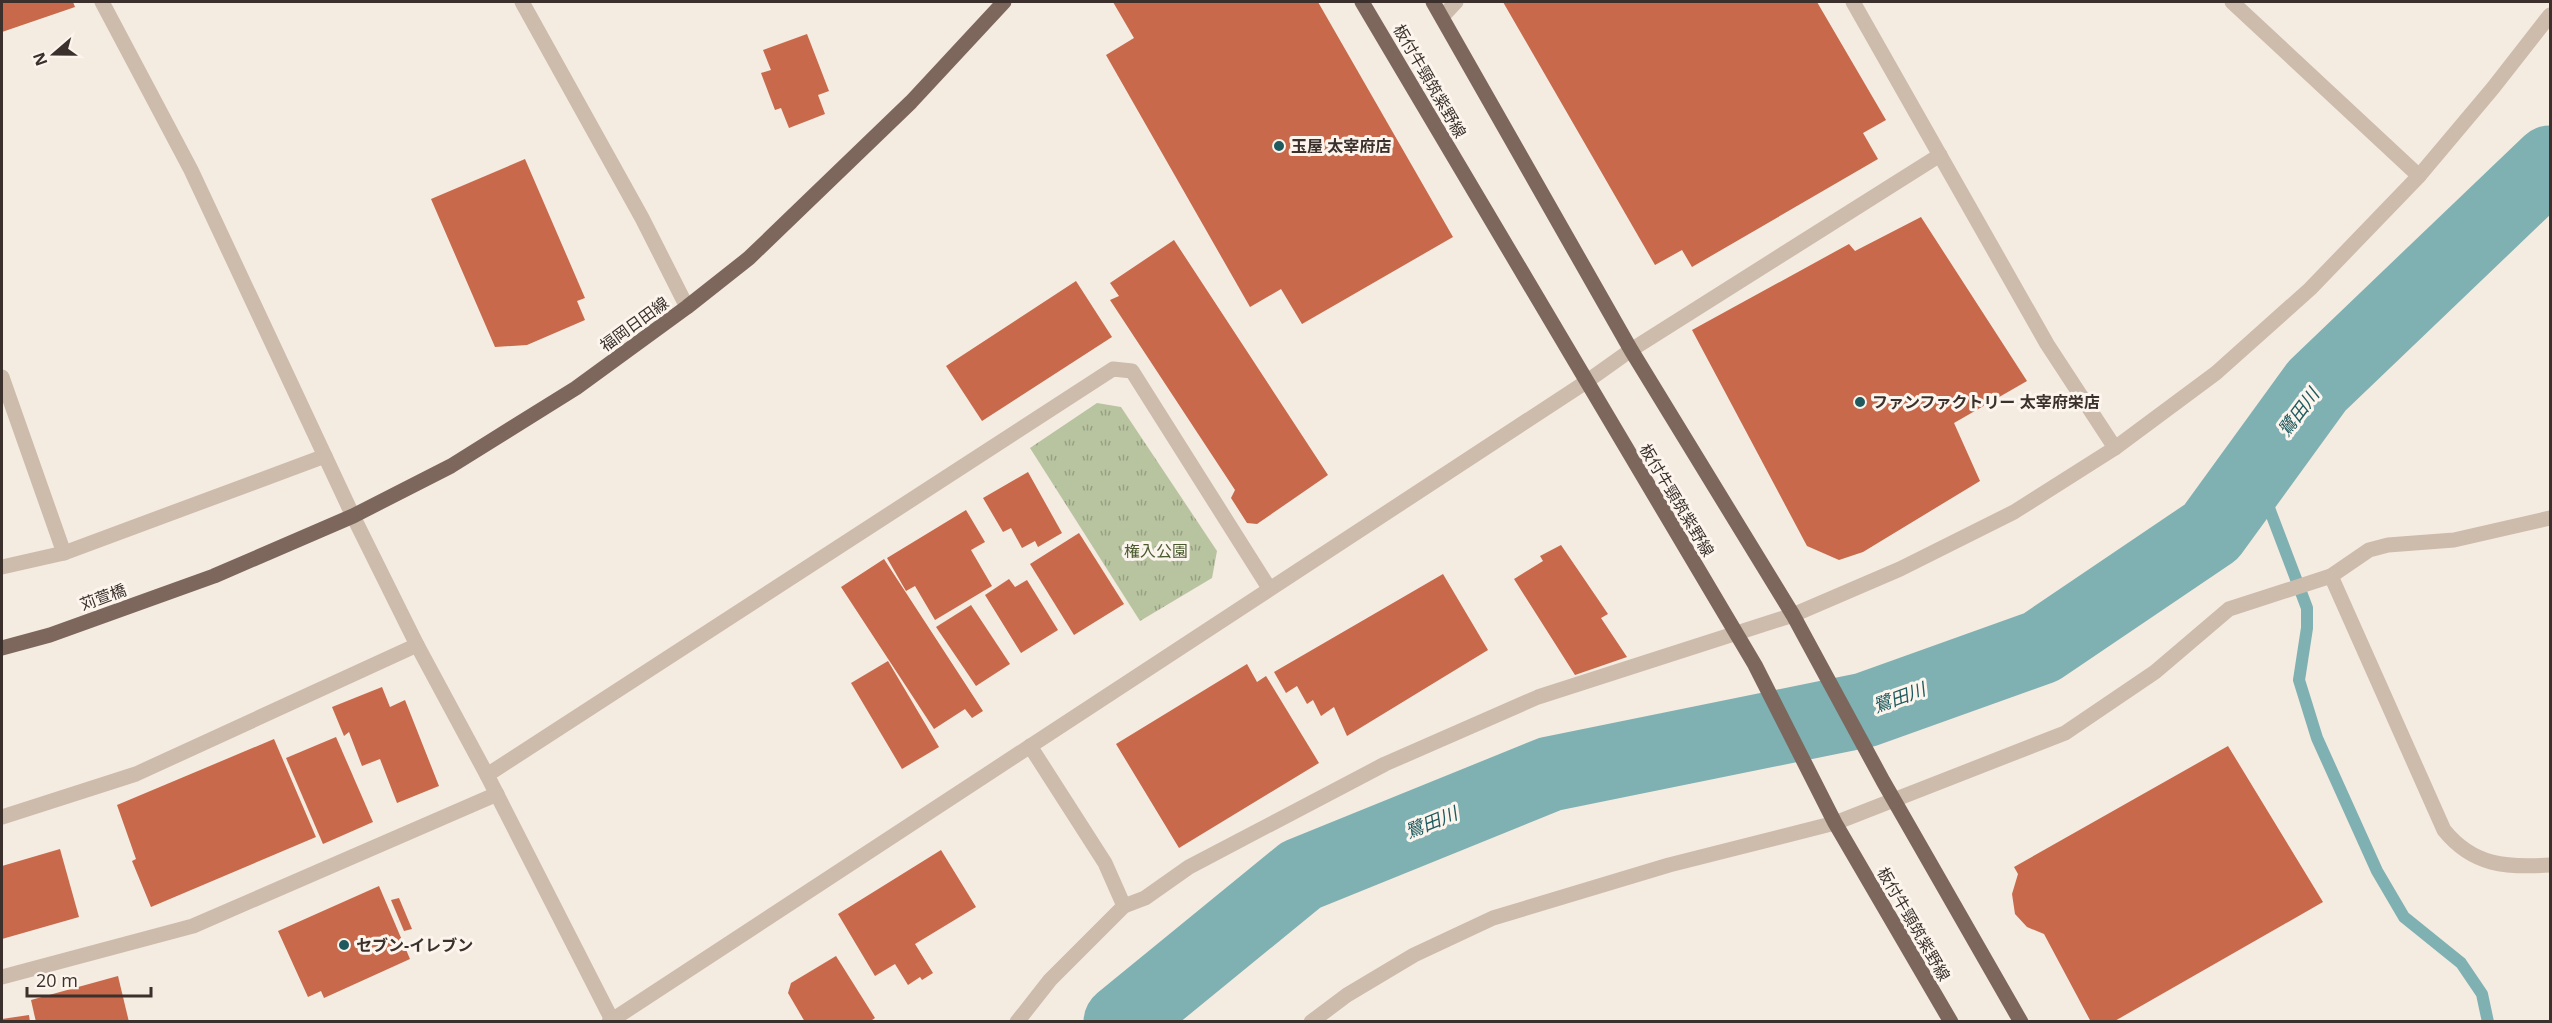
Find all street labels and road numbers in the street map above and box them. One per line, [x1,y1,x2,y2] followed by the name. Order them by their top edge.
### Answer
[1388,20,1472,142] street label: 板付牛頸筑紫野線
[595,292,673,356] street label: 福岡日田線
[1635,439,1719,561] street label: 板付牛頸筑紫野線
[77,578,129,616] street label: 苅萱橋
[1872,863,1956,985] street label: 板付牛頸筑紫野線

